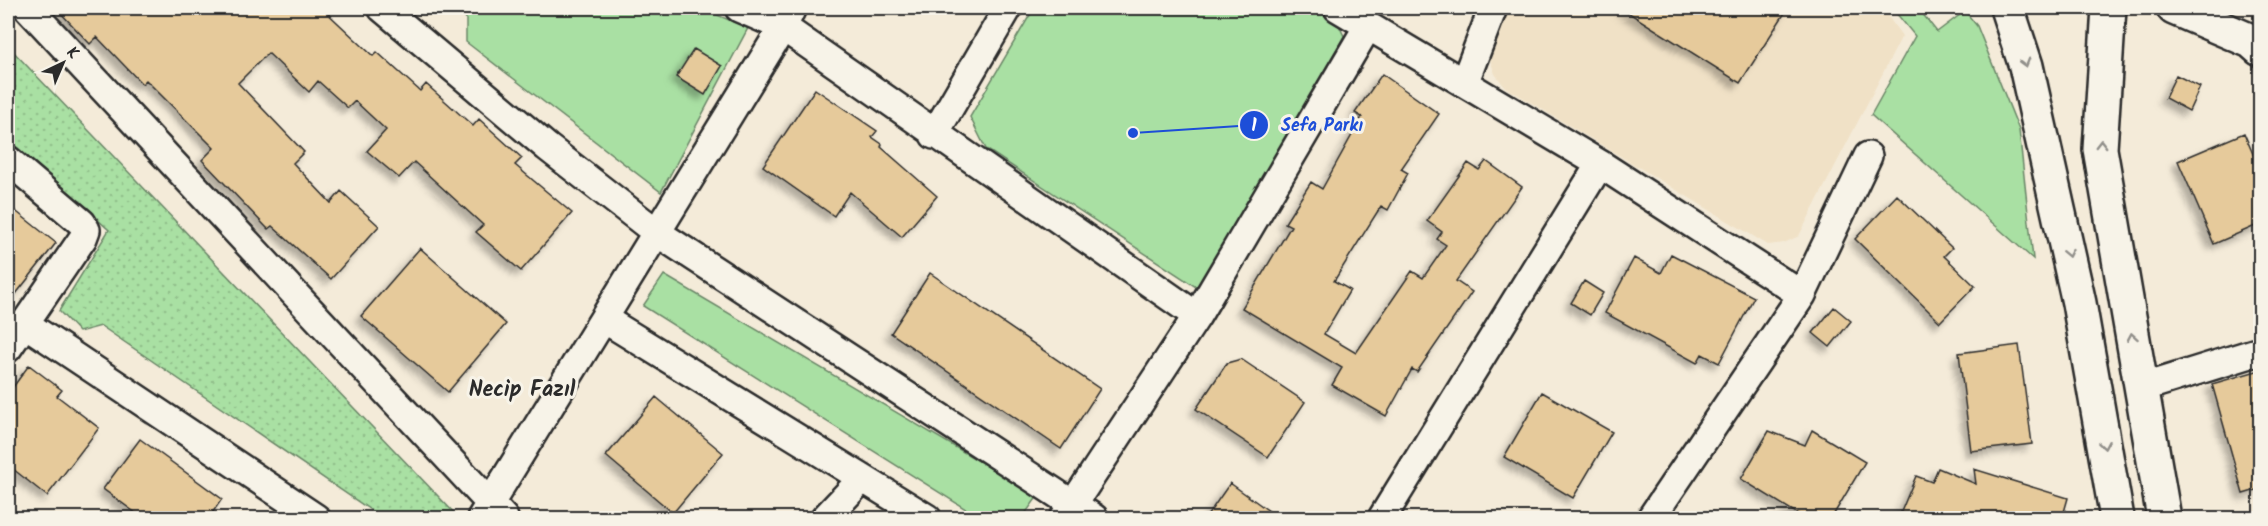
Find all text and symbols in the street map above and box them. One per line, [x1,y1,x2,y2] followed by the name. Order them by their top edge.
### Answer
[33,33,93,93] north arrow
[60,41,85,66] text: K
[2018,57,2030,68] one-way arrow
[1239,107,1375,143] callout: Sefa Parkı
[1251,112,1257,141] text: 1
[1281,112,1363,141] text: Sefa Parkı
[2095,140,2107,149] one-way arrow
[2061,248,2074,258] one-way arrow
[2127,332,2139,341] one-way arrow
[469,373,575,408] district label: Necip Fazıl
[2097,440,2110,450] one-way arrow

